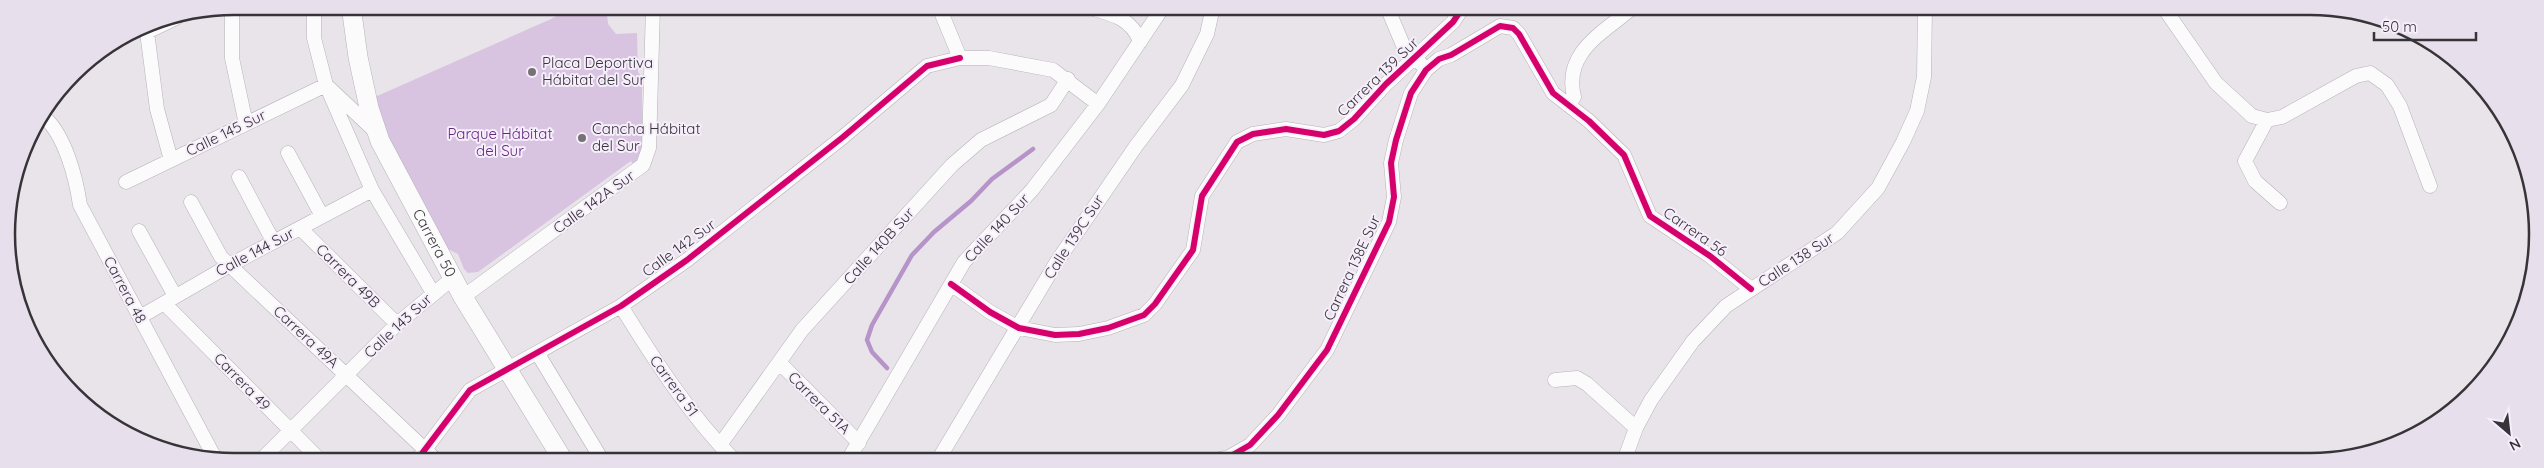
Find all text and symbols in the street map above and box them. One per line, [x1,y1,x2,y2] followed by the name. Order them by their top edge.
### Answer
[2374,10,2476,42] scale bar
[2382,17,2417,36] text: 50 m
[1333,33,1423,120] street label: Carrera 139 Sur
[542,53,653,89] place label: Placa Deportiva Hábitat del Sur
[526,66,538,78] marker: Placa Deportiva Hábitat del Sur
[183,105,269,160] street label: Calle 145 Sur
[592,119,700,155] place label: Cancha Hábitat del Sur
[447,124,553,160] park label: Parque Hábitat del Sur
[576,132,588,144] marker: Cancha Hábitat del Sur
[549,165,638,238] street label: Calle 142A Sur
[960,189,1033,266] street label: Calle 140 Sur
[1039,191,1108,282] street label: Calle 139C Sur
[839,203,918,288] street label: Calle 140B Sur
[1660,203,1731,260] street label: Carrera 56
[409,205,461,280] street label: Carrera 50
[1319,212,1384,324] street label: Carrera 138E Sur
[638,214,719,281] street label: Calle 142 Sur
[212,223,297,280] street label: Calle 144 Sur
[1754,228,1837,291] street label: Calle 138 Sur
[312,240,385,312] street label: Carrera 49B
[100,253,151,327] street label: Carrera 48
[360,289,436,362] street label: Calle 143 Sur
[269,301,343,372] street label: Carrera 49A
[210,349,275,415] street label: Carrera 49
[646,351,703,420] street label: Carrera 51
[784,367,855,438] street label: Carrera 51A
[2484,408,2534,458] north arrow
[2506,434,2524,455] text: N

